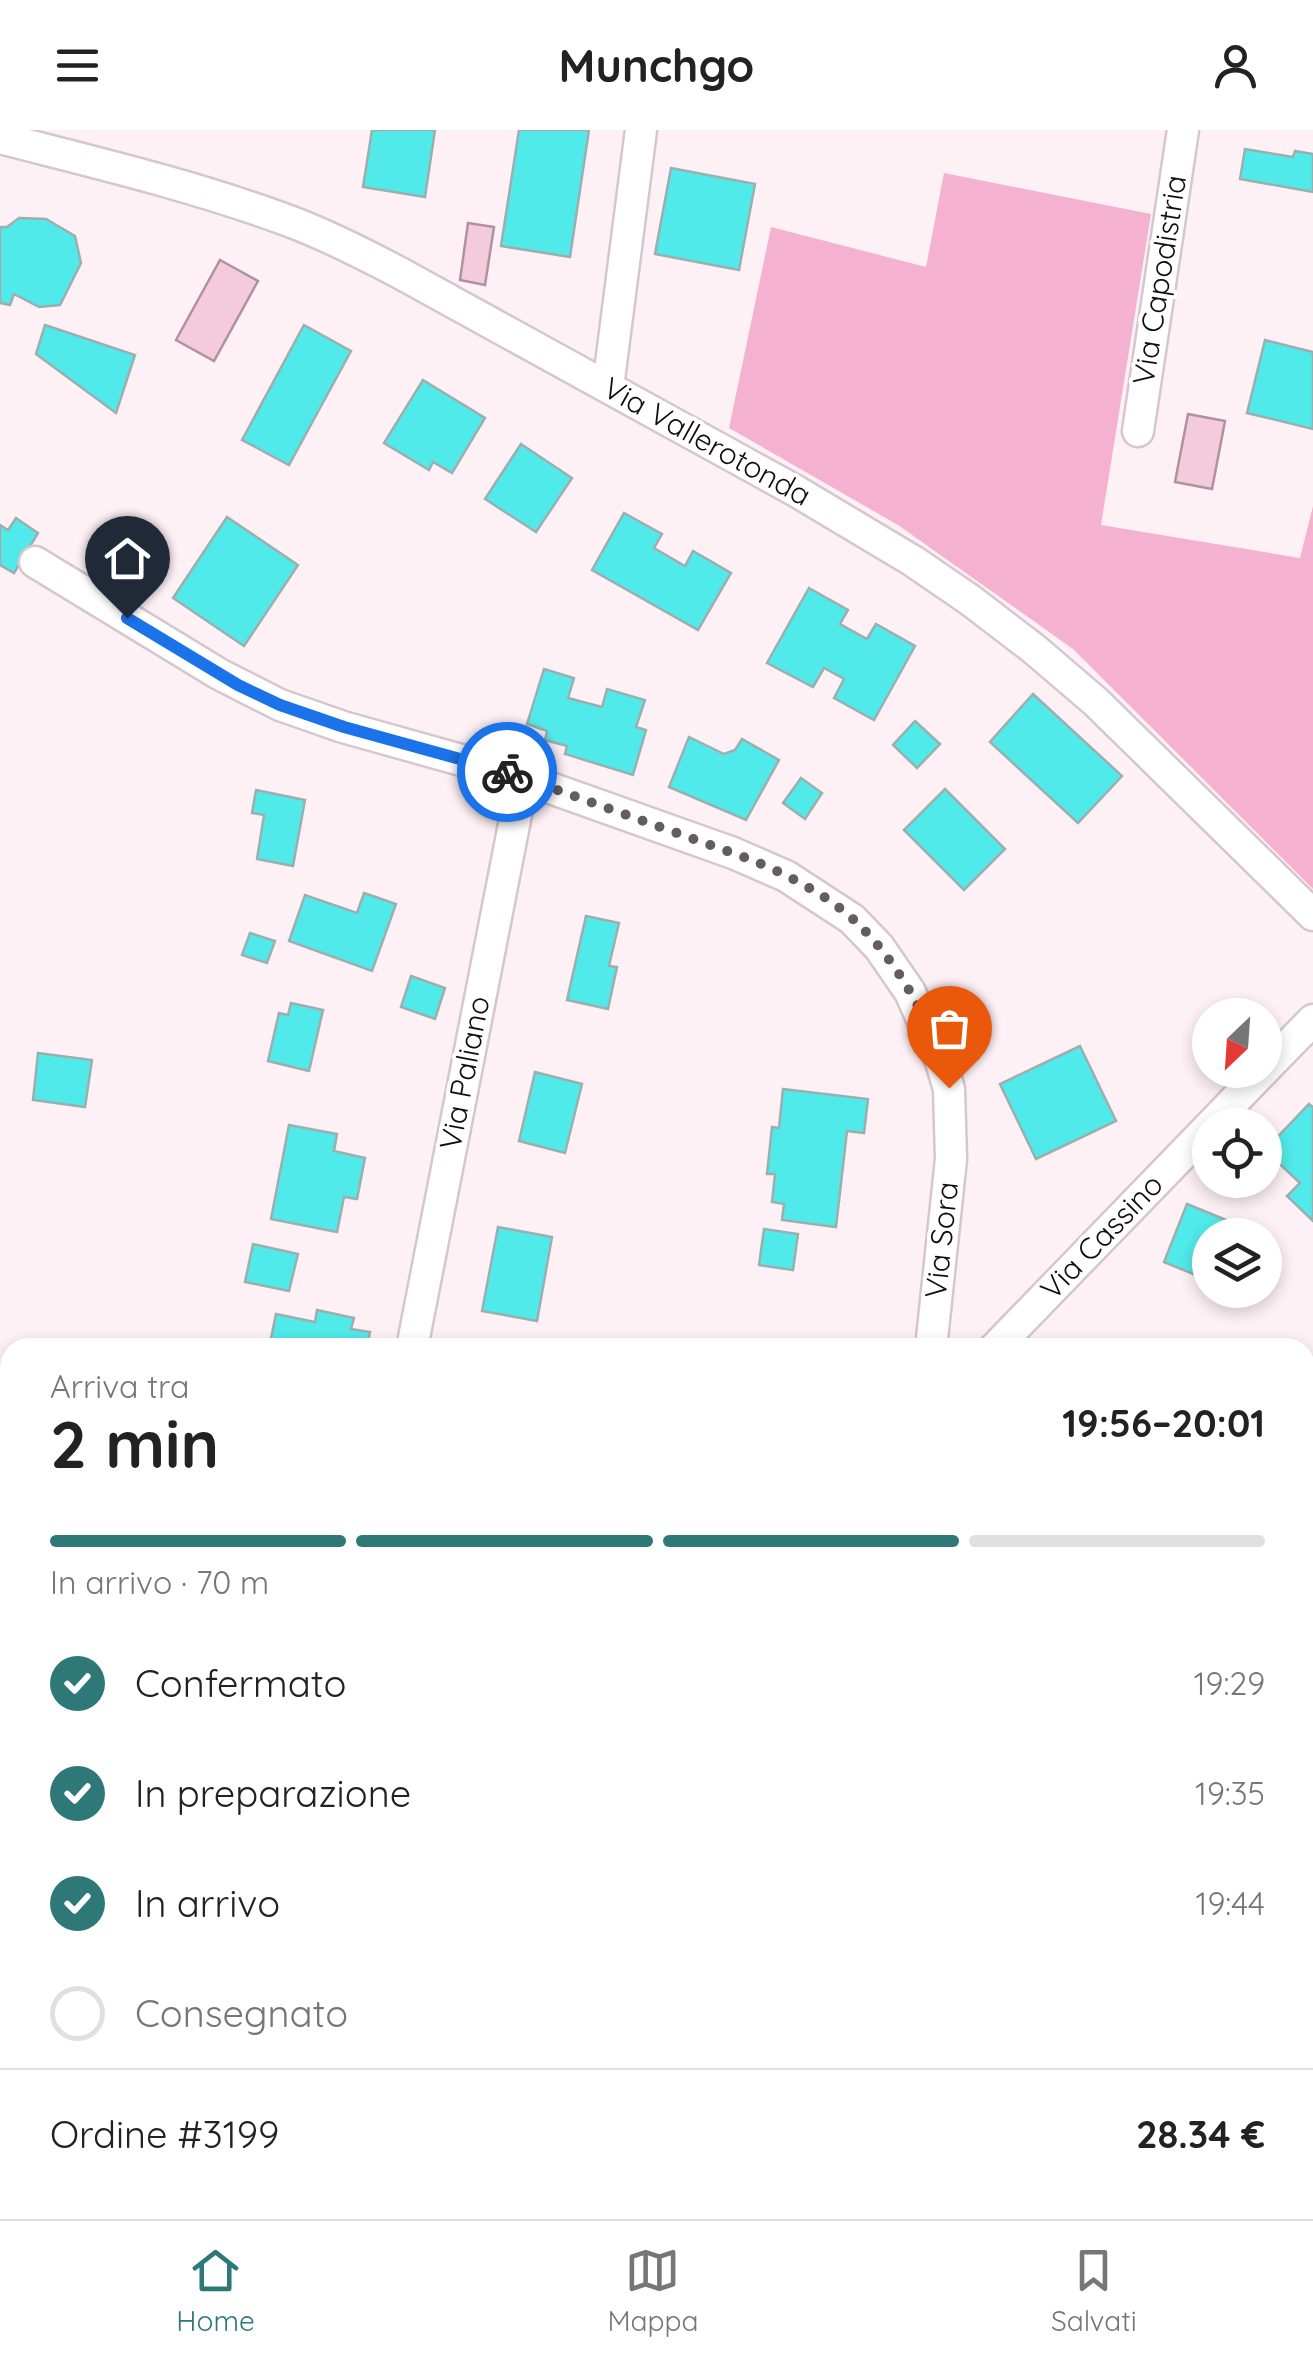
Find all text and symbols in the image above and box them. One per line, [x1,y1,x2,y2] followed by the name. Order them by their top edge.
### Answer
[559,37,754,93] text: Munchgo
[50,38,105,93] icon: menu
[1208,38,1263,93] icon: person
[1124,172,1194,387] street label: Via Capodistria
[597,368,818,514] street label: Via Vallerotonda
[85,516,170,619] pin
[100,531,155,586] icon: home
[457,722,557,822] courier
[480,745,535,800] icon: bike
[907,986,992,1089] pin
[431,993,498,1153] street label: Via Paliano
[1192,998,1282,1088] north arrow
[1192,998,1282,1308] map controls
[922,1001,977,1056] icon: bag
[1192,1108,1282,1198] button: locate
[1032,1165,1171,1307] street label: Via Cassino
[916,1180,966,1300] street label: Via Sora
[1192,1218,1282,1308] button: layers
[50,1366,189,1406] text: Arriva tra
[1062,1399,1265,1447] text: 19:56–20:01
[50,1403,219,1484] text: 2 min
[50,1562,269,1602] text: In arrivo · 70 m
[50,1656,105,1711] icon: check
[135,1659,346,1707] text: Confermato
[1194,1663,1265,1703] text: 19:29
[50,1766,105,1821] icon: check
[135,1769,411,1817] text: In preparazione
[1195,1773,1265,1813] text: 19:35
[50,1876,105,1931] icon: check
[135,1879,280,1927] text: In arrivo
[1196,1883,1265,1923] text: 19:44
[135,1989,348,2037] text: Consegnato
[50,2110,279,2158] text: Ordine #3199
[1136,2110,1265,2158] text: 28.34 €
[176,2243,255,2338] tab: Home
[607,2243,698,2338] tab: Mappa
[1051,2243,1137,2338] tab: Salvati

